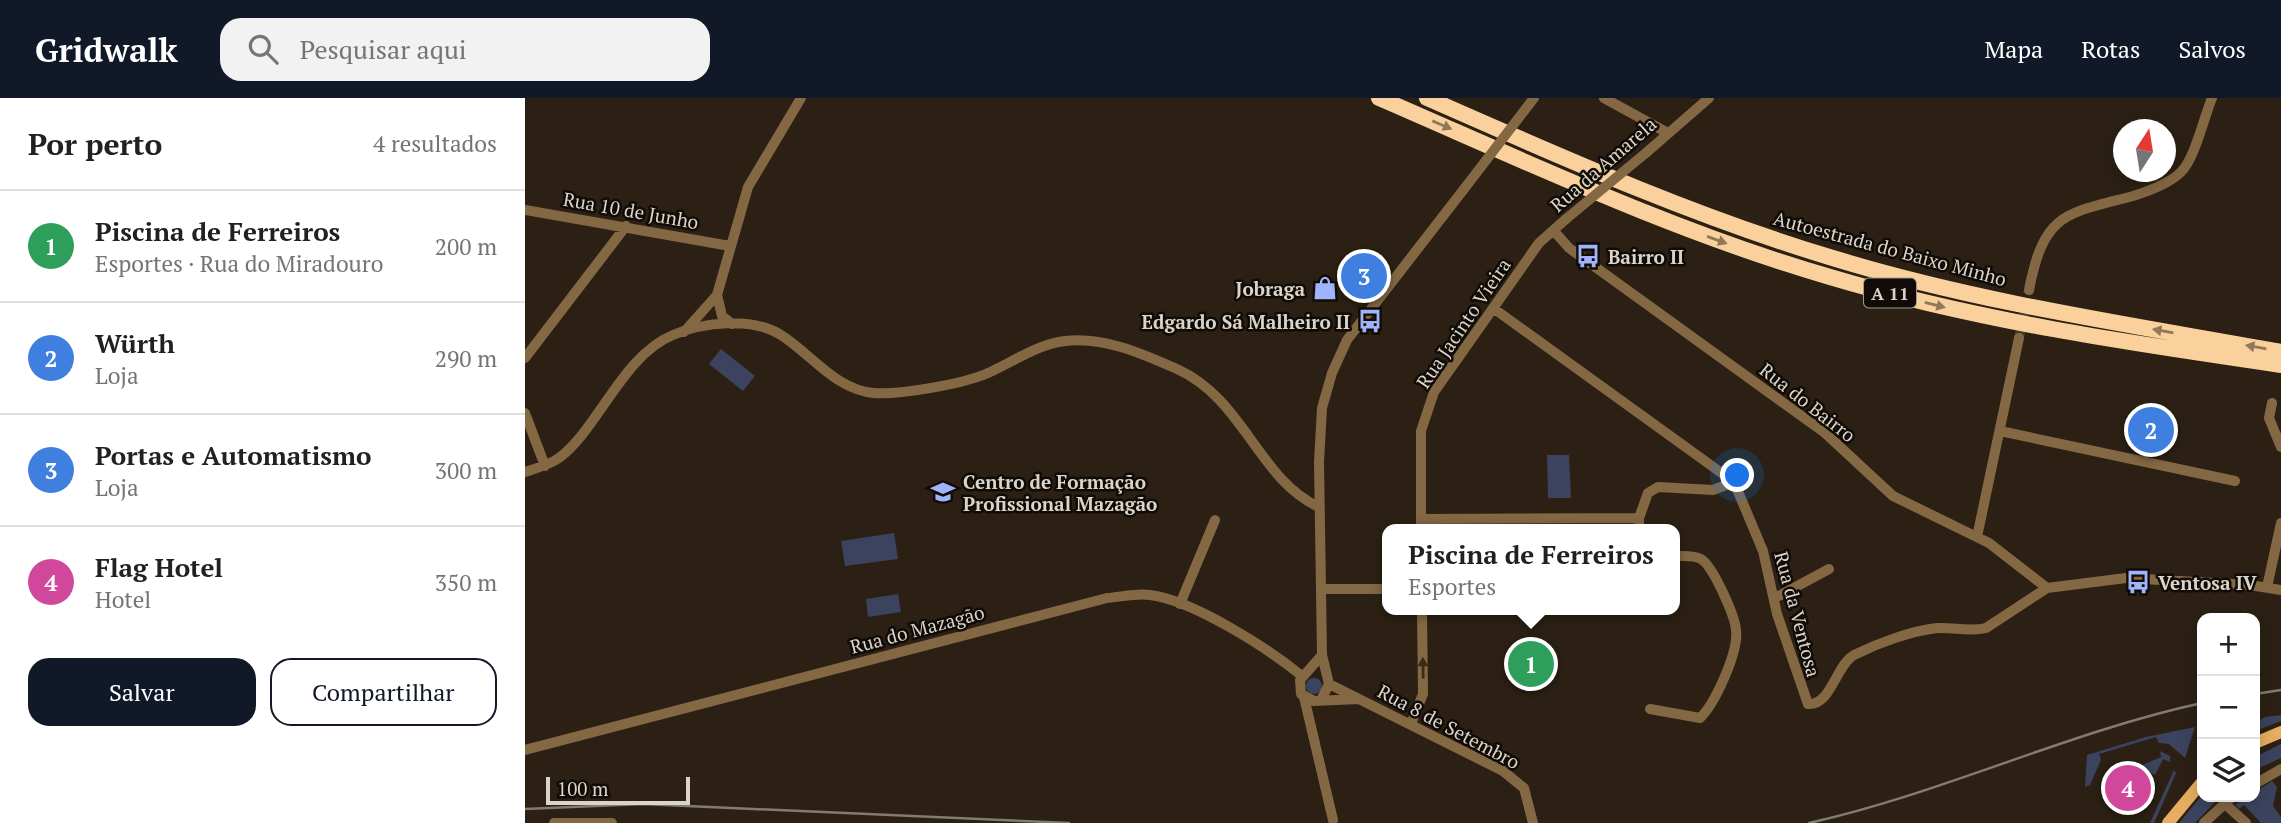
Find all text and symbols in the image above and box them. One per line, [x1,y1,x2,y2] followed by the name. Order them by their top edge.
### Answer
[220,18,710,81] search box
[35,28,178,71] text: Gridwalk
[244,30,282,68] icon: search
[300,32,467,66] text: Pesquisar aqui
[1984,33,2043,65] text: Mapa
[2081,33,2140,65] text: Rotas
[2178,33,2246,65] text: Salvos
[1545,111,1662,217] street label: Rua da Amarela
[1432,119,1452,131] one-way arrow
[2113,119,2176,182] north arrow
[28,124,162,164] text: Por perto
[373,128,497,159] text: 4 resultados
[561,186,701,234] street label: Rua 10 de Junho
[1771,205,2009,291] street label: Autoestrada do Baixo Minho
[95,214,340,248] text: Piscina de Ferreiros
[45,231,58,262] text: 1
[435,231,497,262] text: 200 m
[1706,235,1727,246] one-way arrow
[1574,242,1602,270] bus stop icon: Bairro II
[1608,244,1684,269] place label: Bairro II
[95,248,383,279] text: Esportes · Rua do Miradouro
[1341,250,1387,302] pin: 3
[1410,253,1516,393] street label: Rua Jacinto Vieira
[1311,274,1339,302] shop icon: Jobraga
[1236,276,1305,301] place label: Jobraga
[1864,278,1916,308] road number: A 11
[1924,300,1946,311] one-way arrow
[1356,307,1384,335] bus stop icon: Edgardo Sá Malheiro II
[1142,309,1350,334] place label: Edgardo Sá Malheiro II
[2152,325,2174,336] one-way arrow
[95,326,175,360] text: Würth
[2244,341,2266,352] one-way arrow
[45,343,58,374] text: 2
[435,343,497,374] text: 290 m
[1755,357,1861,447] street label: Rua do Bairro
[95,360,139,391] text: Loja
[2128,404,2174,456] pin: 2
[95,438,372,472] text: Portas e Automatismo
[45,455,58,486] text: 3
[435,455,497,486] text: 300 m
[1720,458,1754,492] your location
[963,469,1157,516] place label: Centro de Formação Profissional Mazagão
[95,472,139,503] text: Loja
[929,478,957,506] school or university icon: Centro de Formação Profissional Mazagão
[1382,524,1680,615] popup
[1408,537,1654,571] text: Piscina de Ferreiros
[1769,549,1827,680] street label: Rua da Ventosa
[95,550,223,584] text: Flag Hotel
[45,567,58,598] text: 4
[435,567,497,598] text: 350 m
[2124,568,2152,596] bus stop icon: Ventosa IV
[2158,570,2257,595] place label: Ventosa IV
[1408,571,1496,602] text: Esportes
[95,584,151,615] text: Hotel
[847,599,987,659] street label: Rua do Mazagão
[2197,613,2260,802] map controls
[2197,613,2260,676] button: +
[1508,638,1554,690] pin: 1
[1417,657,1429,679] one-way arrow
[28,658,256,726] button: Salvar
[270,658,497,726] button: Compartilhar
[2197,676,2260,739] button: −
[1374,678,1524,774] street label: Rua 8 de Setembro
[2197,739,2260,802] button: layers
[2105,762,2151,814] pin: 4
[546,774,689,806] scale bar
[557,776,608,801] text: 100 m

